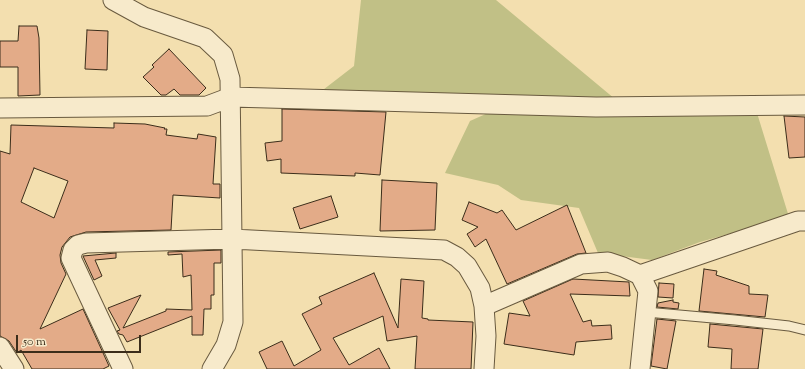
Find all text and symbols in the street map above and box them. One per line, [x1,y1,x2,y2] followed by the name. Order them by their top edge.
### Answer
[18,327,143,353] scale bar
[23,333,46,351] text: 50 m

